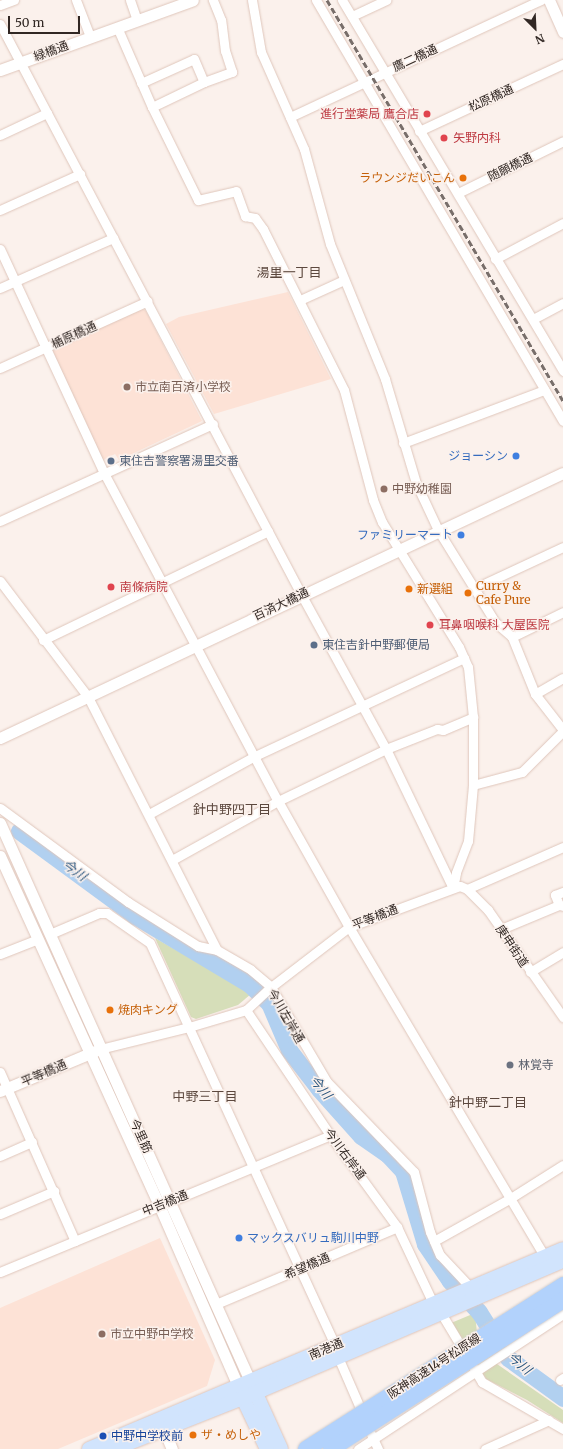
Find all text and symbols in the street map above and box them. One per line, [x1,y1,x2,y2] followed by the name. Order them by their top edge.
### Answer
[10,8,82,34] scale bar
[515,8,555,48] north arrow
[15,15,44,30] text: 50 m
[533,31,547,47] text: N
[32,38,70,64] street label: 緑橋通
[390,41,440,75] street label: 鷹二橋通
[466,81,516,115] street label: 松原橋通
[320,107,419,121] place label: 進行堂薬局 鷹合店
[422,109,432,119] marker: 進行堂薬局 鷹合店
[453,131,501,145] place label: 矢野内科
[438,132,450,144] marker: 矢野内科
[485,150,535,184] street label: 随願橋通
[359,171,455,185] place label: ラウンジだいこん
[458,173,468,183] marker: ラウンジだいこん
[257,265,321,281] district label: 湯里一丁目
[49,319,99,351] street label: 楯原橋通
[135,380,231,394] place label: 市立南百済小学校
[122,382,132,392] marker: 市立南百済小学校
[448,449,508,463] place label: ジョーシン
[511,451,521,461] marker: ジョーシン
[119,454,239,468] place label: 東住吉警察署湯里交番
[106,456,116,466] marker: 東住吉警察署湯里交番
[392,482,452,496] place label: 中野幼稚園
[379,484,389,494] marker: 中野幼稚園
[357,528,453,542] place label: ファミリーマート
[456,530,466,540] marker: ファミリーマート
[476,579,530,607] place label: Curry & Cafe Pure
[120,580,168,594] place label: 南條病院
[105,581,117,593] marker: 南條病院
[417,582,453,596] place label: 新選組
[404,584,414,594] marker: 新選組
[251,585,311,623] street label: 百済大橋通
[463,588,473,598] marker: Curry & Cafe Pure
[439,618,550,632] place label: 耳鼻咽喉科 大屋医院
[424,619,436,631] marker: 耳鼻咽喉科 大屋医院
[322,638,430,652] place label: 東住吉針中野郵便局
[309,640,319,650] marker: 東住吉針中野郵便局
[193,802,271,818] district label: 針中野四丁目
[59,857,89,885] water label: 今川
[350,902,400,932] street label: 平等橋通
[493,922,531,970] street label: 庚申街道
[265,986,307,1046] street label: 今川左岸通
[118,1003,178,1017] place label: 焼肉キング
[105,1005,115,1015] marker: 焼肉キング
[19,1057,69,1089] street label: 平等橋通
[518,1058,554,1072] place label: 林覚寺
[505,1060,515,1070] marker: 林覚寺
[306,1073,334,1103] water label: 今川
[173,1089,237,1105] district label: 中野三丁目
[449,1095,527,1111] district label: 針中野二丁目
[127,1117,155,1155] street label: 今里筋
[321,1126,369,1182] street label: 今川右岸通
[140,1187,190,1219] street label: 中吉橋通
[247,1231,379,1245] place label: マックスバリュ駒川中野
[234,1233,244,1243] marker: マックスバリュ駒川中野
[282,1250,332,1282] street label: 希望橋通
[110,1327,194,1341] place label: 市立中野中学校
[97,1329,107,1339] marker: 市立中野中学校
[385,1331,483,1401] street label: 阪神高速14号松原線
[307,1335,345,1363] street label: 南港通
[504,1350,534,1378] water label: 今川
[201,1428,261,1442] place label: ザ・めしや
[111,1429,183,1443] place label: 中野中学校前
[188,1430,198,1440] marker: ザ・めしや
[98,1431,108,1441] marker: 中野中学校前

